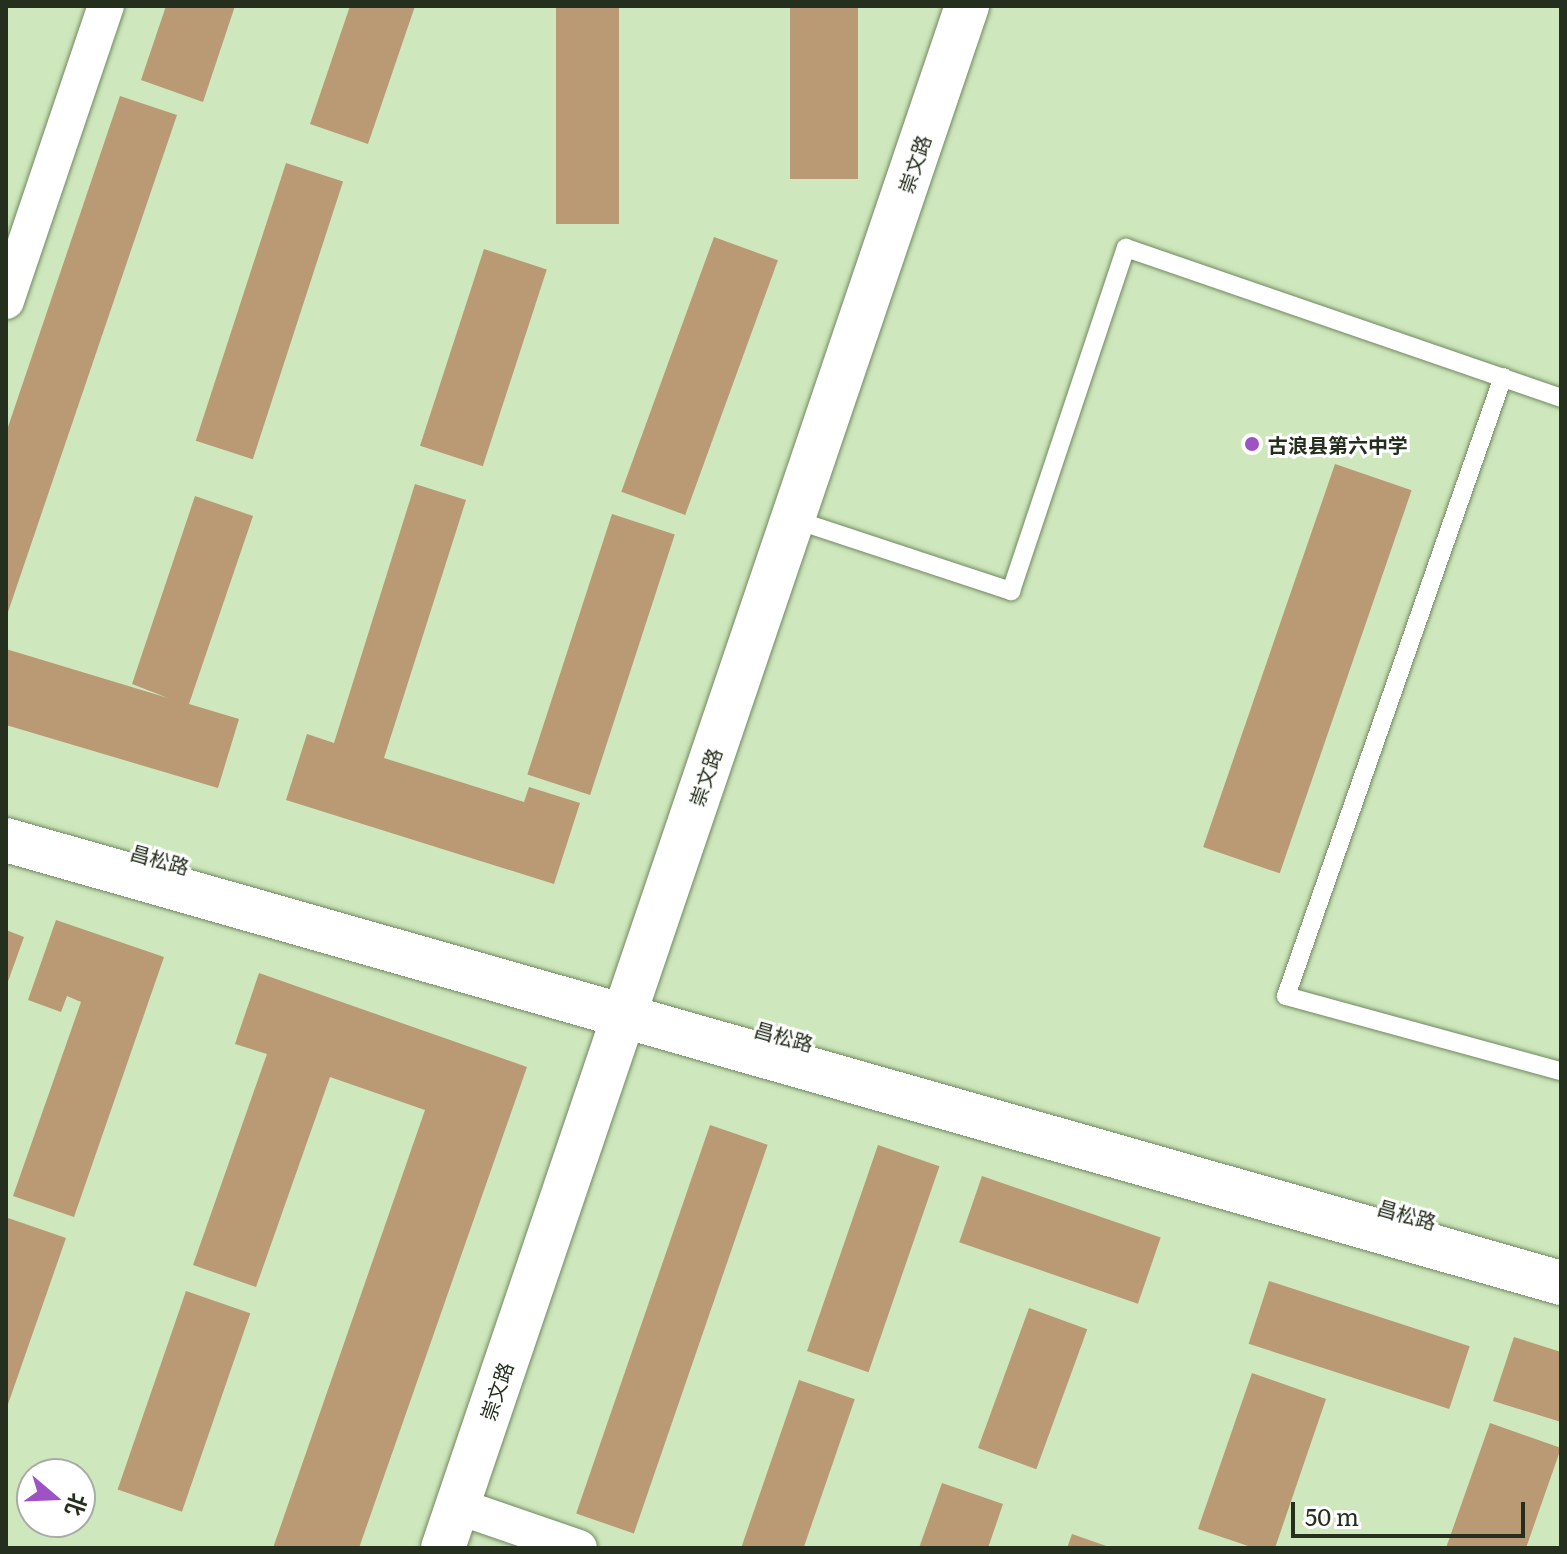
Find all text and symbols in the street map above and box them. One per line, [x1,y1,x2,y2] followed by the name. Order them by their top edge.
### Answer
[893,132,935,196] street label: 崇文路
[1268,432,1408,456] place label: 古浪县第六中学
[1243,435,1261,453] marker: 古浪县第六中学
[684,745,726,809] street label: 崇文路
[128,839,192,879] street label: 昌松路
[752,1016,816,1056] street label: 昌松路
[1375,1194,1439,1234] street label: 昌松路
[475,1359,517,1423] street label: 崇文路
[16,1458,96,1538] north arrow
[1295,1486,1529,1536] scale bar
[58,1490,96,1521] text: 北
[1305,1498,1359,1533] text: 50 m

